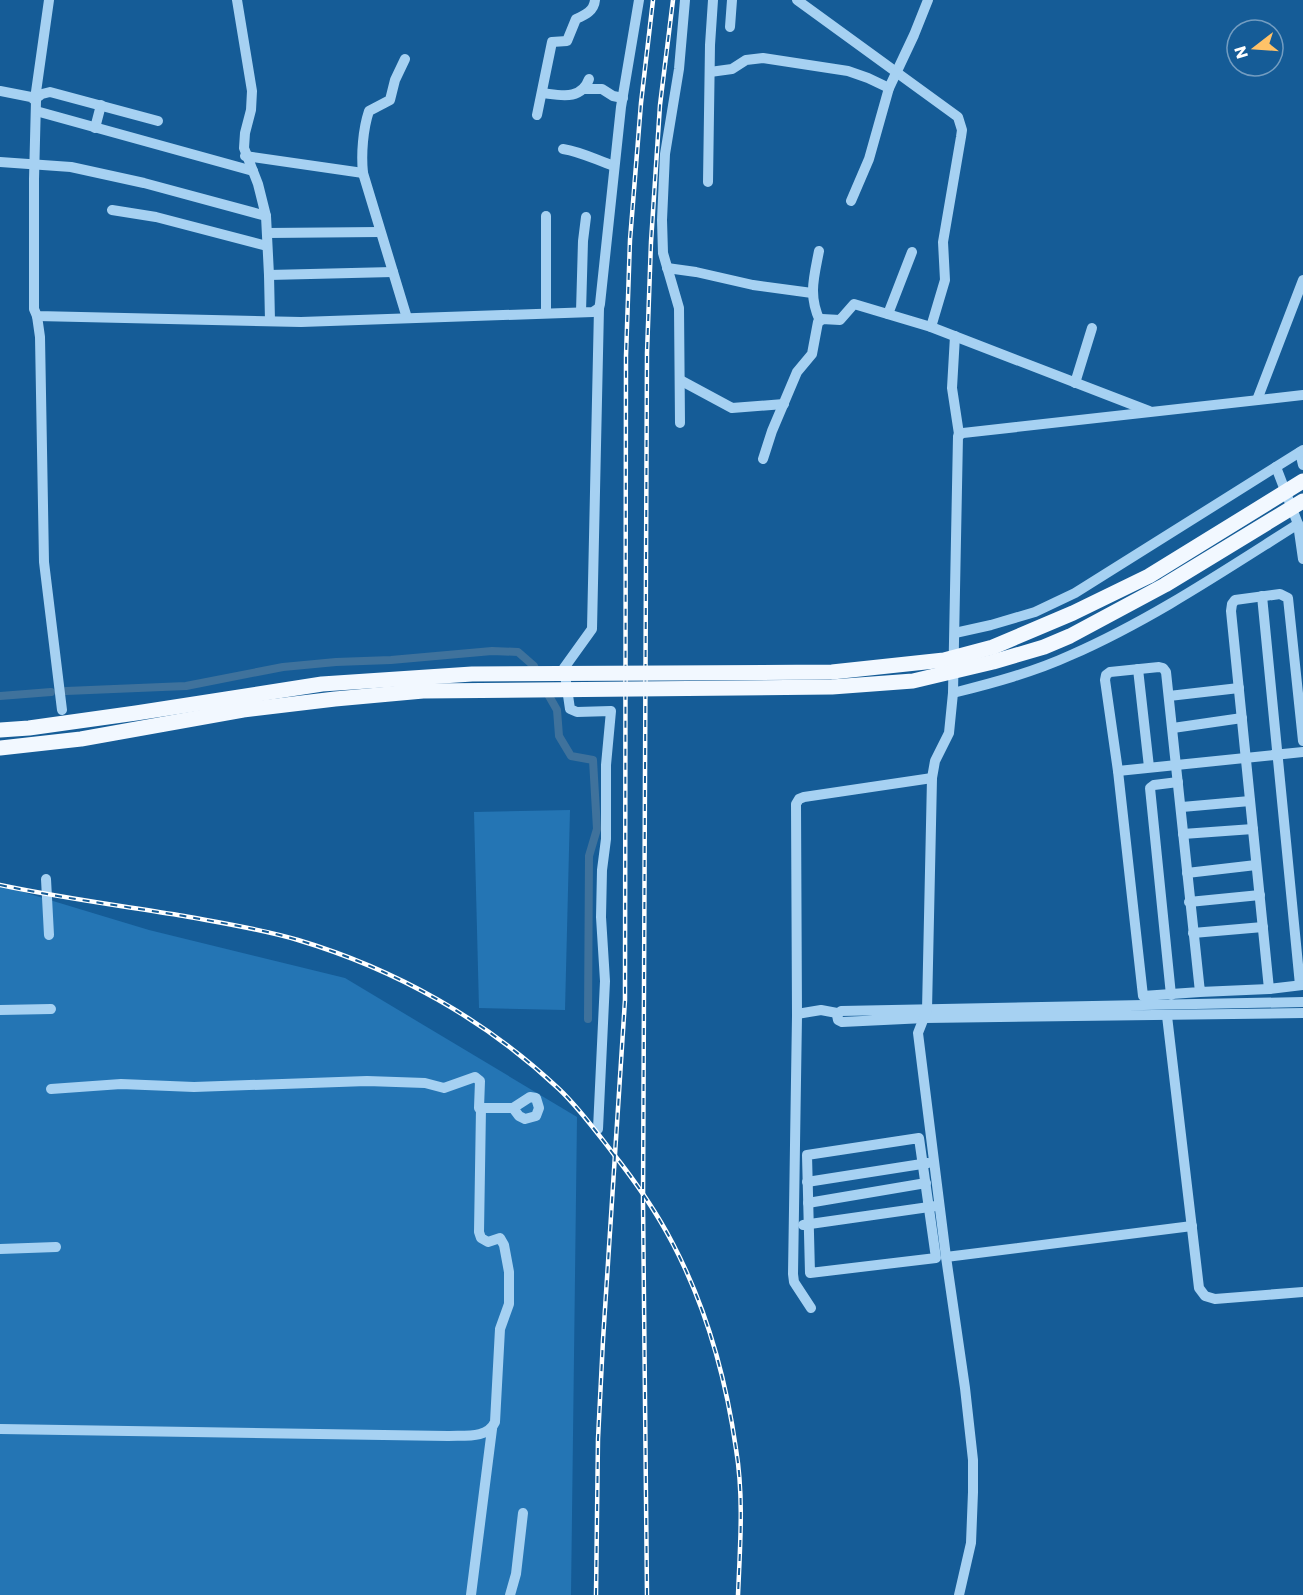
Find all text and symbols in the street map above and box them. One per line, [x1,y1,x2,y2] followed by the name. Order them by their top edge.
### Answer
[1225,18,1285,78] north arrow
[1228,43,1254,61] text: N

